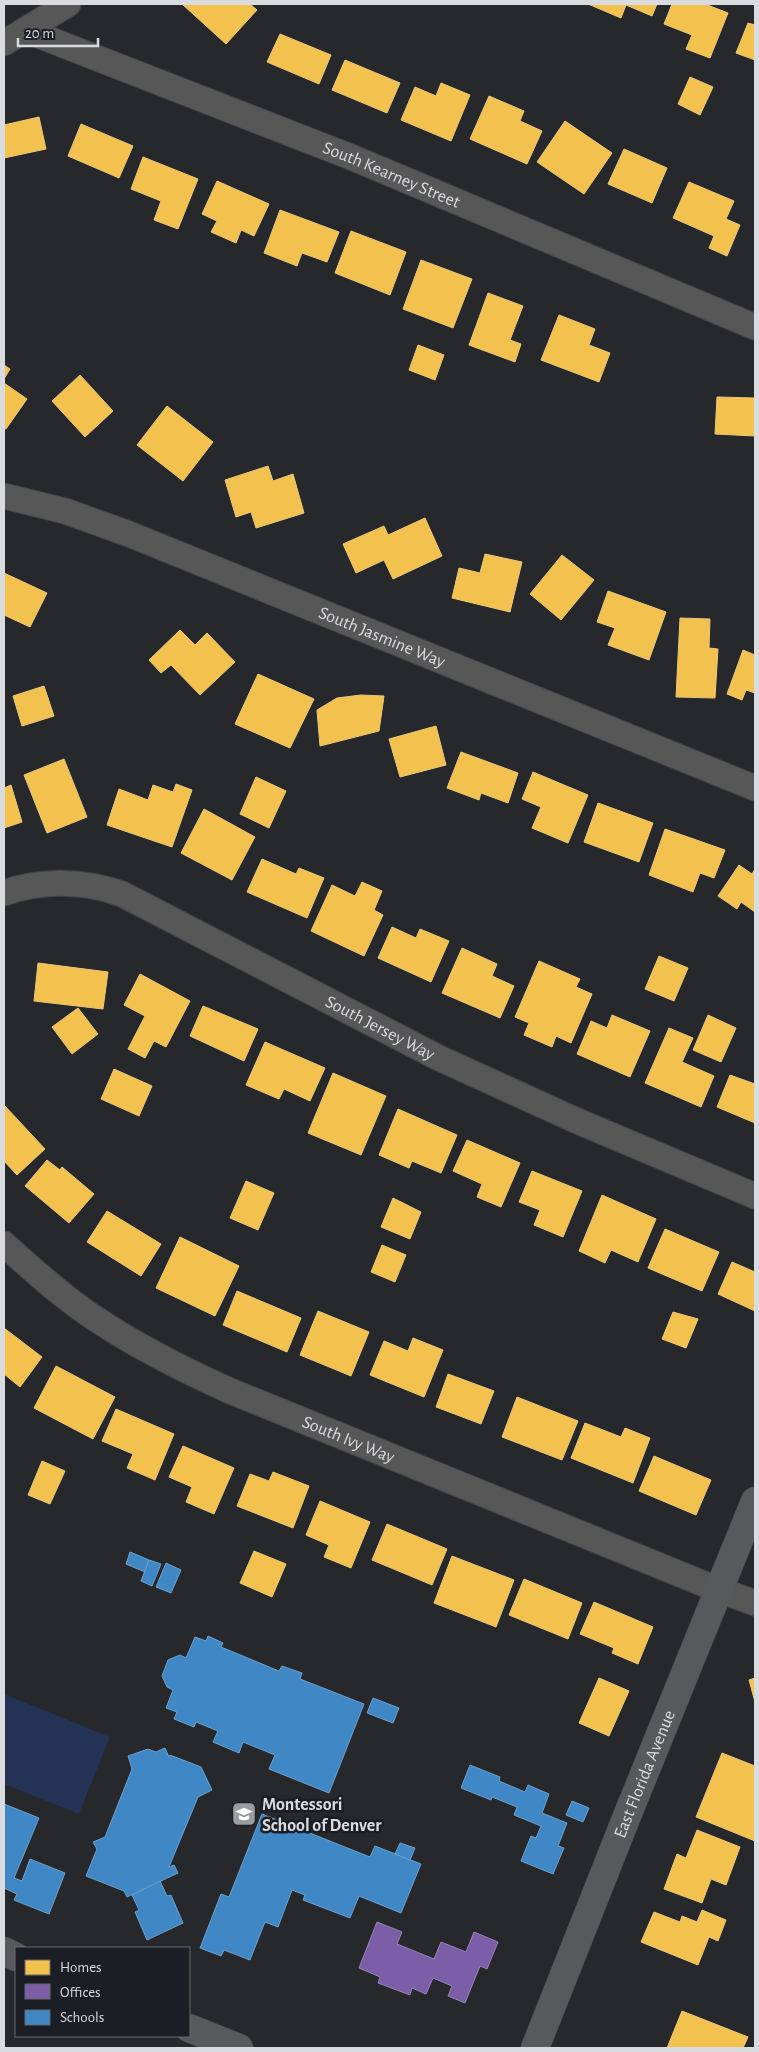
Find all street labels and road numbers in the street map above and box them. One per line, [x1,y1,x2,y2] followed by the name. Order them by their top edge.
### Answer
[320,139,463,212] street label: South Kearney Street
[316,604,448,671] street label: South Jasmine Way
[322,993,438,1064] street label: South Jersey Way
[300,1413,397,1467] street label: South Ivy Way
[611,1708,679,1841] street label: East Florida Avenue

